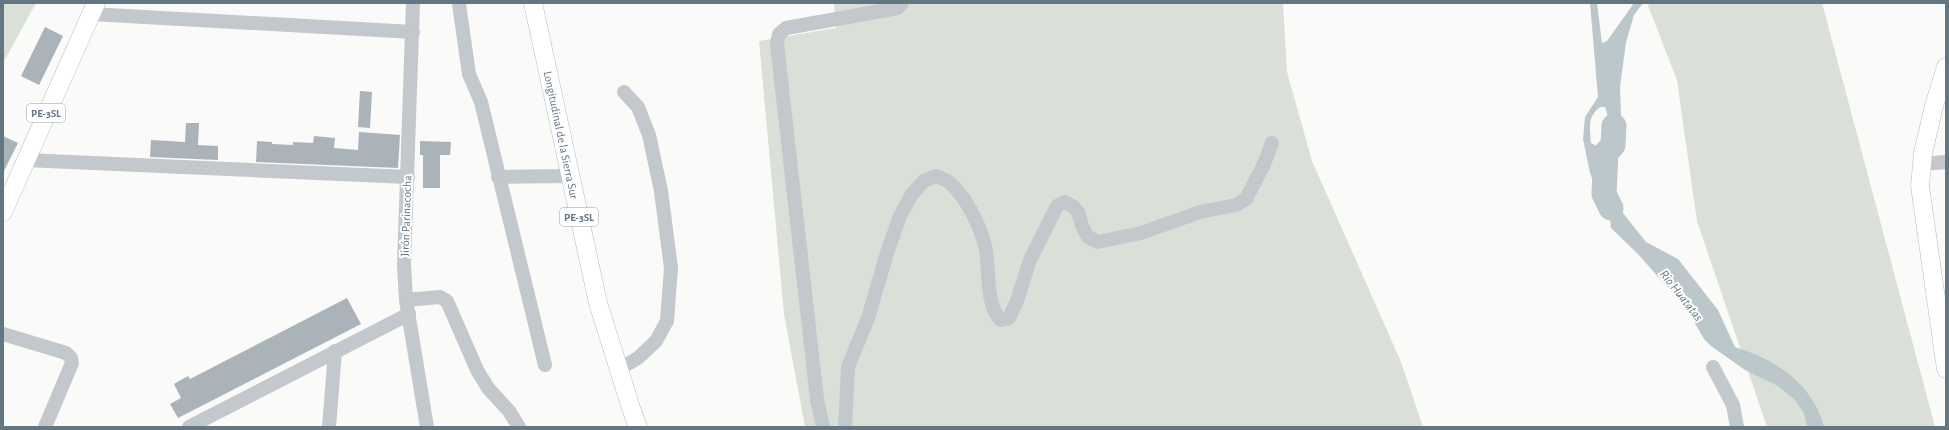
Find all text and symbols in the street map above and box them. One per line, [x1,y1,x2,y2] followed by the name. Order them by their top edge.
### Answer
[542,70,580,200] street label: Longitudinal de la Sierra Sur
[27,104,65,122] road number: PE-3SL
[399,175,413,257] street label: Jirón Parinacocha
[560,208,598,226] road number: PE-3SL
[1657,268,1705,324] water label: Rio Huatatas

